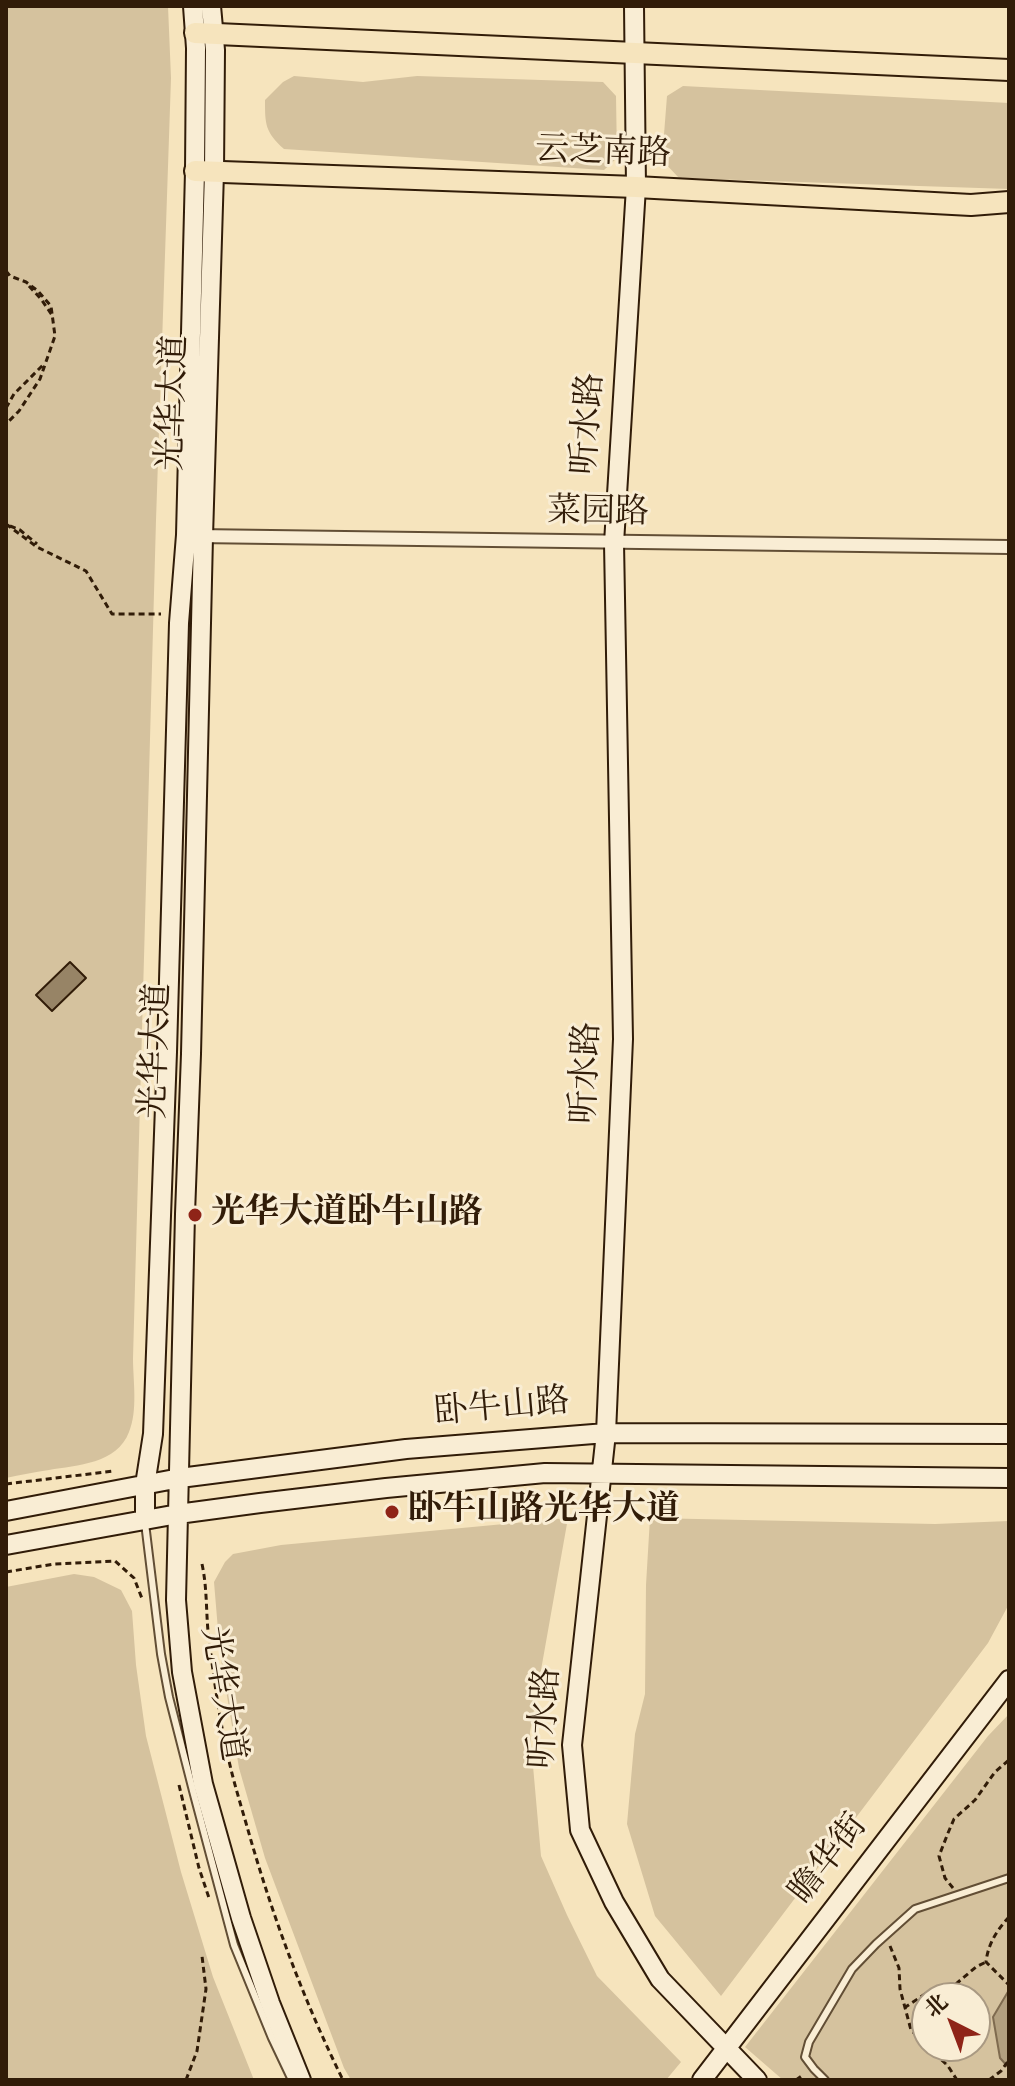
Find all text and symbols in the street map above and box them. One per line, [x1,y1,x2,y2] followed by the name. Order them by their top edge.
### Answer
[534,131,672,177] street label: 云芝南路
[152,334,198,472] street label: 光华大道
[566,372,614,476] street label: 听水路
[547,493,649,535] street label: 菜园路
[135,982,181,1120] street label: 光华大道
[566,1021,610,1125] street label: 听水路
[211,1195,483,1235] place label: 光华大道卧牛山路
[186,1206,204,1224] marker: 光华大道卧牛山路
[432,1383,572,1435] street label: 卧牛山路
[408,1492,680,1532] place label: 卧牛山路光华大道
[383,1503,401,1521] marker: 卧牛山路光华大道
[190,1624,252,1764] street label: 光华大道
[524,1666,570,1770] street label: 听水路
[783,1807,877,1913] street label: 瞻华街
[911,1982,991,2062] north arrow
[919,1988,954,2023] text: 北

